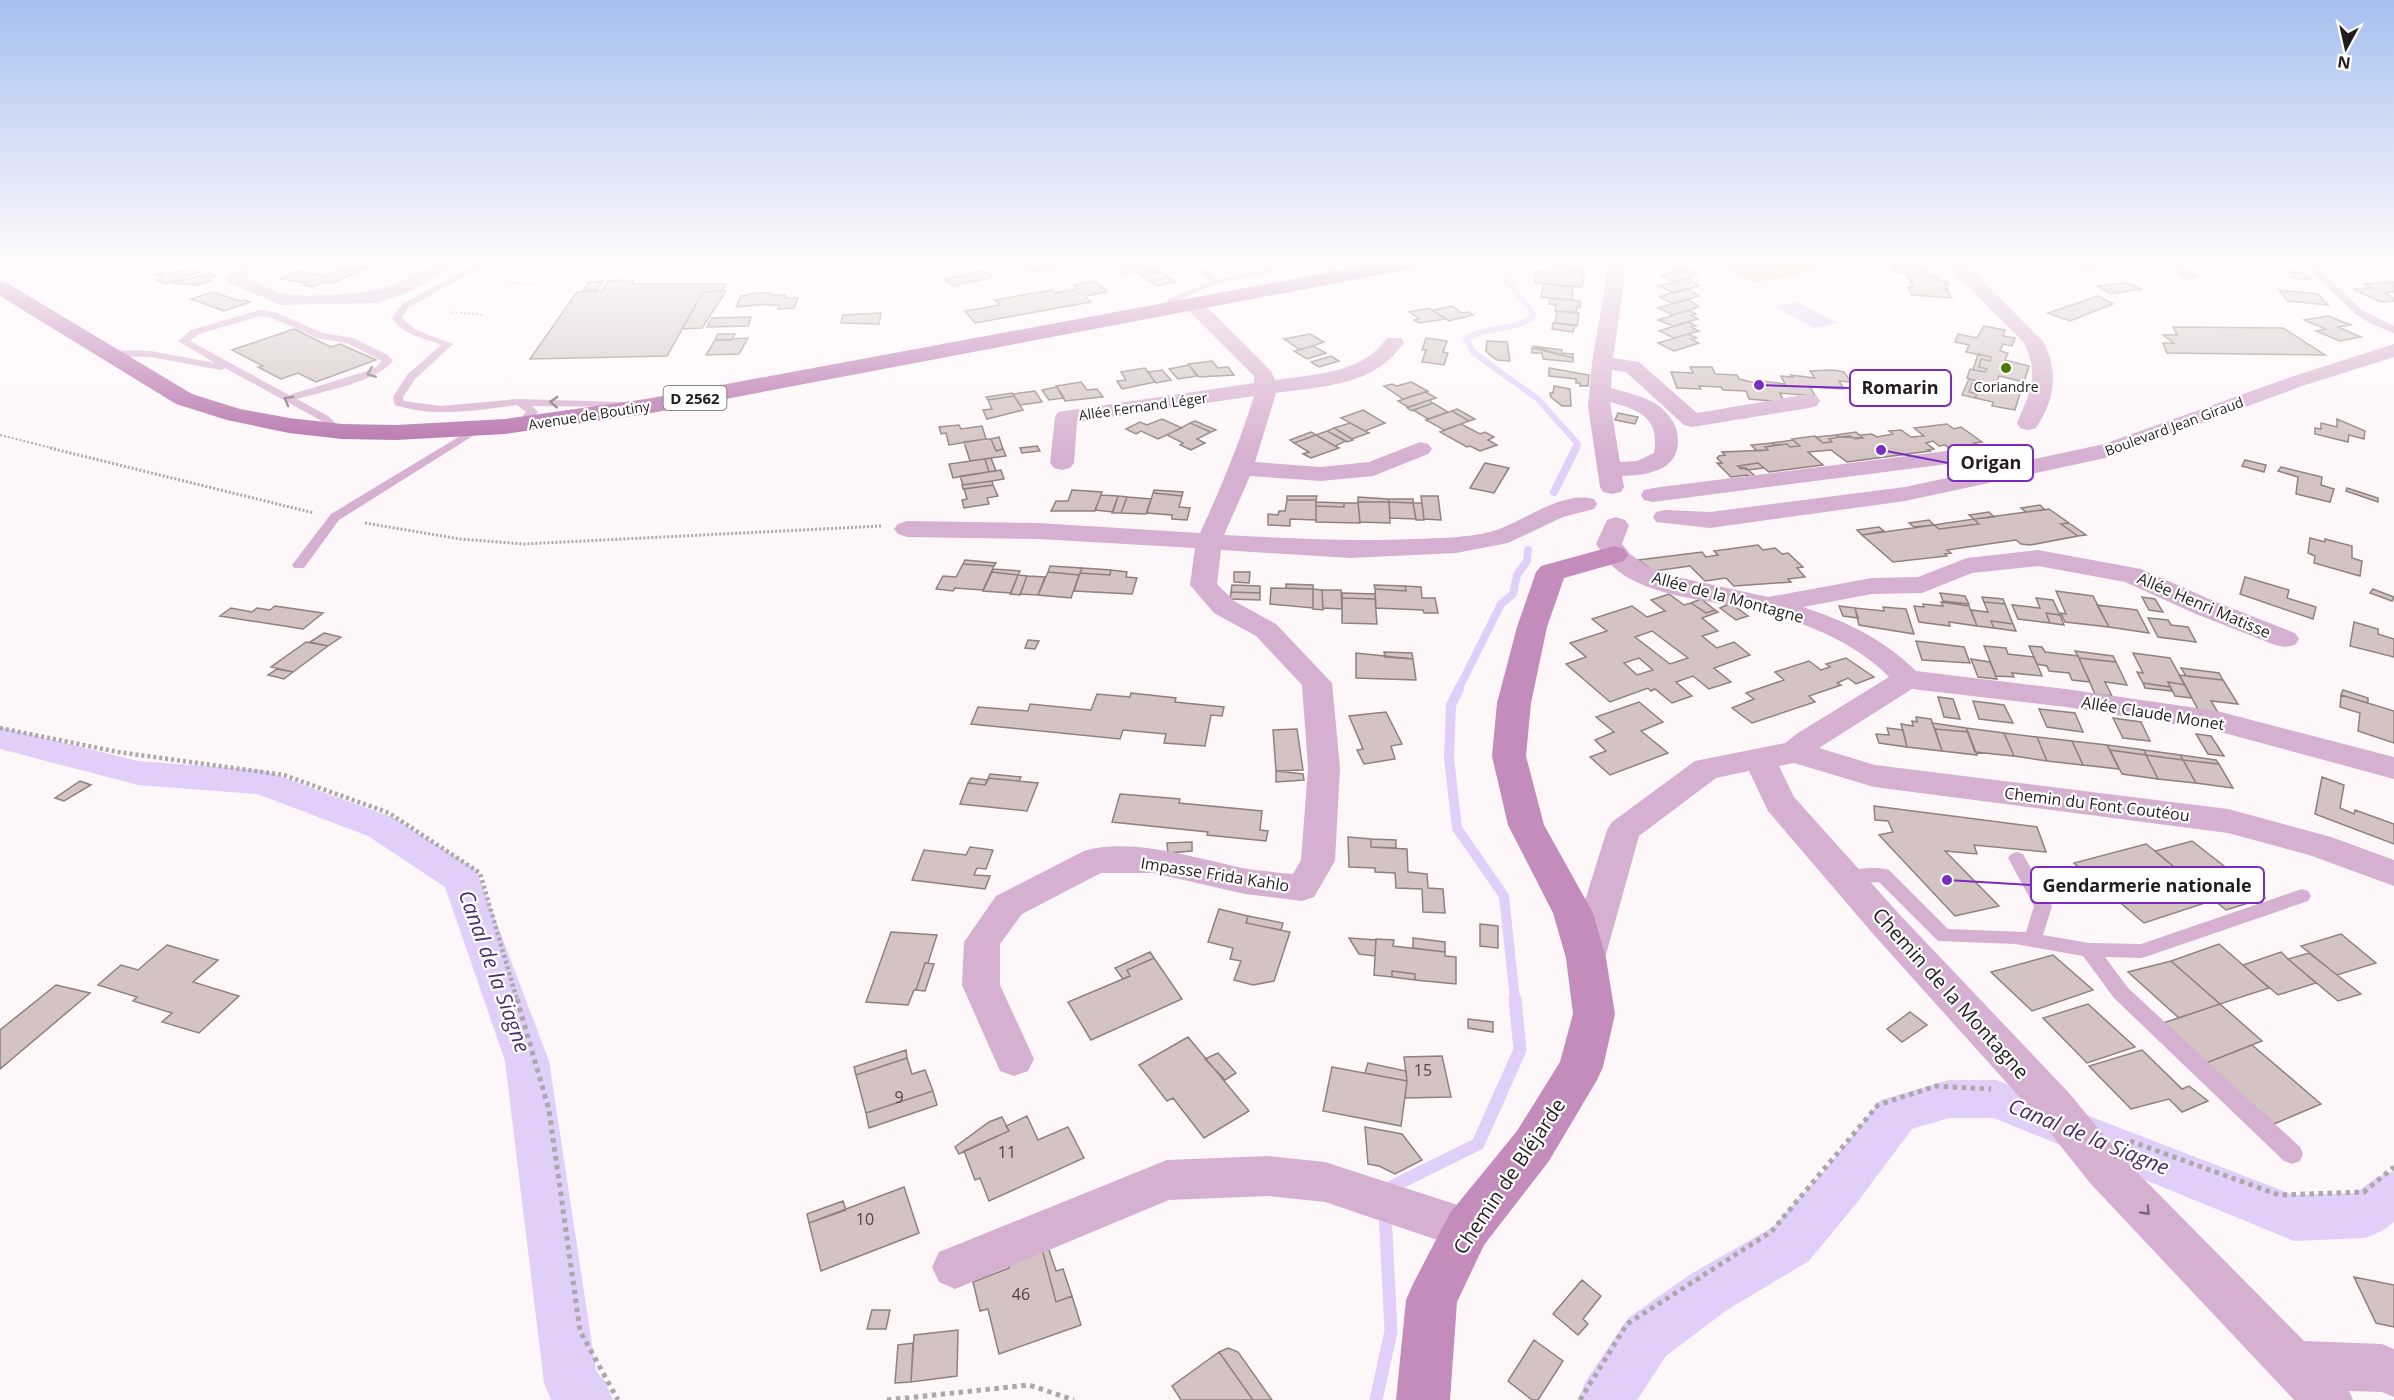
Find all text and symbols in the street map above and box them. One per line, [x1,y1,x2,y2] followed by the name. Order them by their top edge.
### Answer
[2316,18,2376,78] north arrow
[2336,51,2352,75] text: N
[1999,361,2013,375] marker: Coriandre
[366,366,377,378] one-way arrow
[1850,370,1951,406] callout: Romarin
[1861,375,1939,399] text: Romarin
[1973,377,2039,396] place label: Coriandre
[664,386,726,410] road number: D 2562
[1078,388,1209,424] street label: Allée Fernand Léger
[2102,392,2246,460] street label: Boulevard Jean Giraud
[284,396,294,407] one-way arrow
[527,396,652,434] street label: Avenue de Boutiny
[549,396,558,409] one-way arrow
[1948,445,2033,481] callout: Origan
[1961,450,2021,474] text: Origan
[1650,566,1806,628] street label: Allée de la Montagne
[2134,567,2274,643] street label: Allée Henri Matisse
[2080,691,2226,735] street label: Allée Claude Monet
[2003,782,2191,826] street label: Chemin du Font Coutéou
[1139,851,1291,897] street label: Impasse Frida Kahlo
[2031,867,2264,903] callout: Gendarmerie nationale
[2042,873,2252,897] text: Gendarmerie nationale
[453,886,537,1056] water label: Canal de la Siagne
[1867,901,2035,1085] street label: Chemin de la Montagne
[1414,1059,1432,1081] house number: 15
[894,1086,904,1108] house number: 9
[2005,1091,2173,1181] water label: Canal de la Siagne
[1447,1093,1571,1259] street label: Chemin de Bléjarde
[998,1141,1016,1163] house number: 11
[2139,1204,2150,1214] one-way arrow
[856,1208,874,1230] house number: 10
[1012,1283,1030,1305] house number: 46

